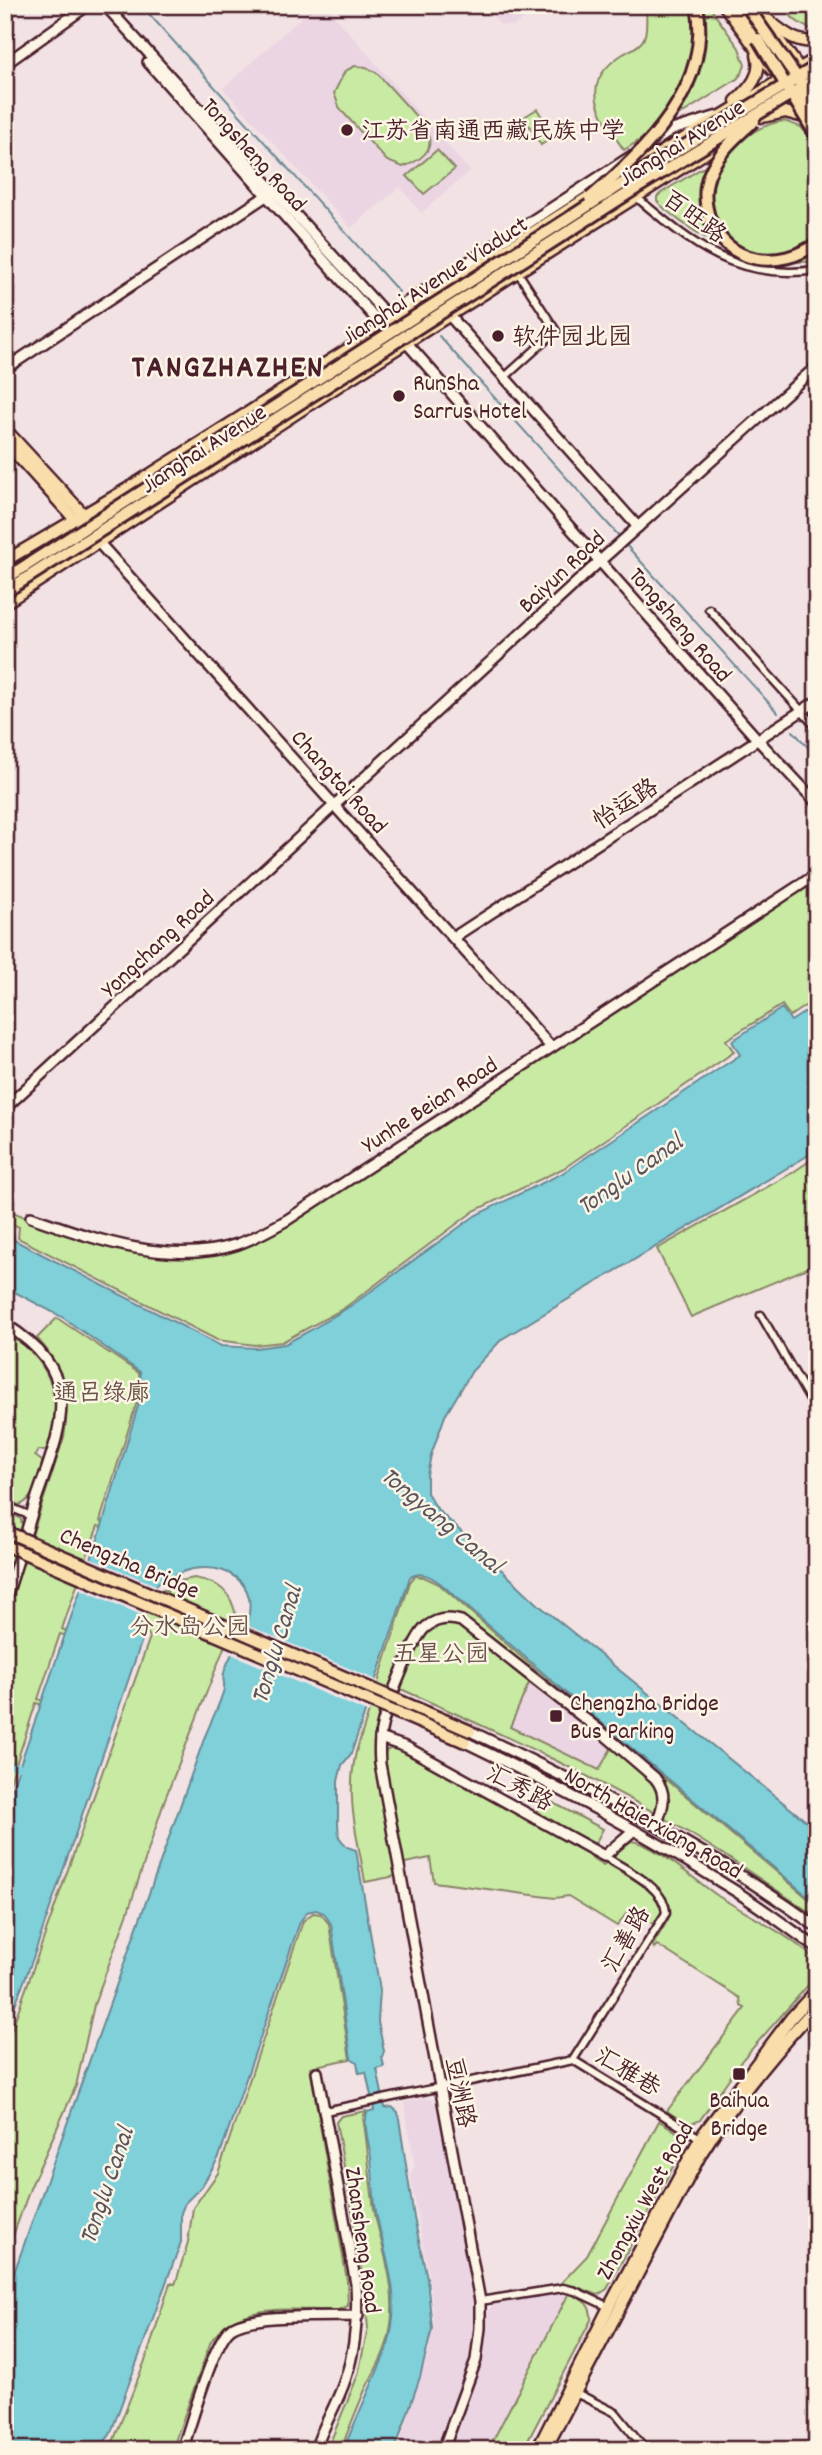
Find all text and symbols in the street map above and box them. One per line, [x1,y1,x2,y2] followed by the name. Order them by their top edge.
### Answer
[192,91,313,221] street label: Tongsheng Road
[613,92,753,197] street label: Jianghai Avenue
[361,116,625,150] place label: 江苏省南通西藏民族中学
[339,122,355,138] marker: 江苏省南通西藏民族中学
[654,184,732,253] street label: 百旺路
[336,209,536,356] street label: Jianghai Avenue Viaduct
[512,322,632,356] place label: 软件园北园
[490,328,506,344] marker: 软件园北园
[131,347,325,393] district label: TANGZHAZHEN
[413,368,527,430] place label: RunSha Sarrus Hotel
[391,388,407,404] marker: RunSha Sarrus Hotel
[135,397,274,504] street label: Jianghai Avenue
[512,524,614,623] street label: Baiyun Road
[619,561,739,691] street label: Tongsheng Road
[281,723,394,843] street label: Changtai Road
[587,772,666,839] street label: 怡运路
[94,883,224,1007] street label: Yongchang Road
[356,1050,505,1163] street label: Yunhe Beian Road
[571,1125,693,1226] water label: Tonglu Canal
[54,1378,150,1412] park label: 通吕绿廊
[371,1459,512,1585] water label: Tongyang Canal
[54,1520,204,1609] street label: Chengzha Bridge
[243,1580,314,1709] water label: Tonglu Canal
[130,1612,250,1646] park label: 分水岛公园
[393,1639,489,1673] park label: 五星公园
[570,1688,719,1750] place label: Chengzha Bridge Bus Parking
[548,1708,564,1724] marker: Chengzha Bridge Bus Parking
[479,1758,558,1822] street label: 汇秀路
[557,1760,748,1890] street label: North Haierxiang Road
[595,1901,660,1980] street label: 汇善路
[587,2040,666,2107] street label: 汇雅巷
[434,2054,482,2131] street label: 豆洲路
[731,2066,747,2082] marker: Baihua Bridge
[709,2085,770,2147] place label: Baihua Bridge
[589,2116,704,2287] street label: Zhongxiu West Road
[71,2121,146,2250] water label: Tonglu Canal
[334,2165,388,2316] street label: Zhansheng Road

